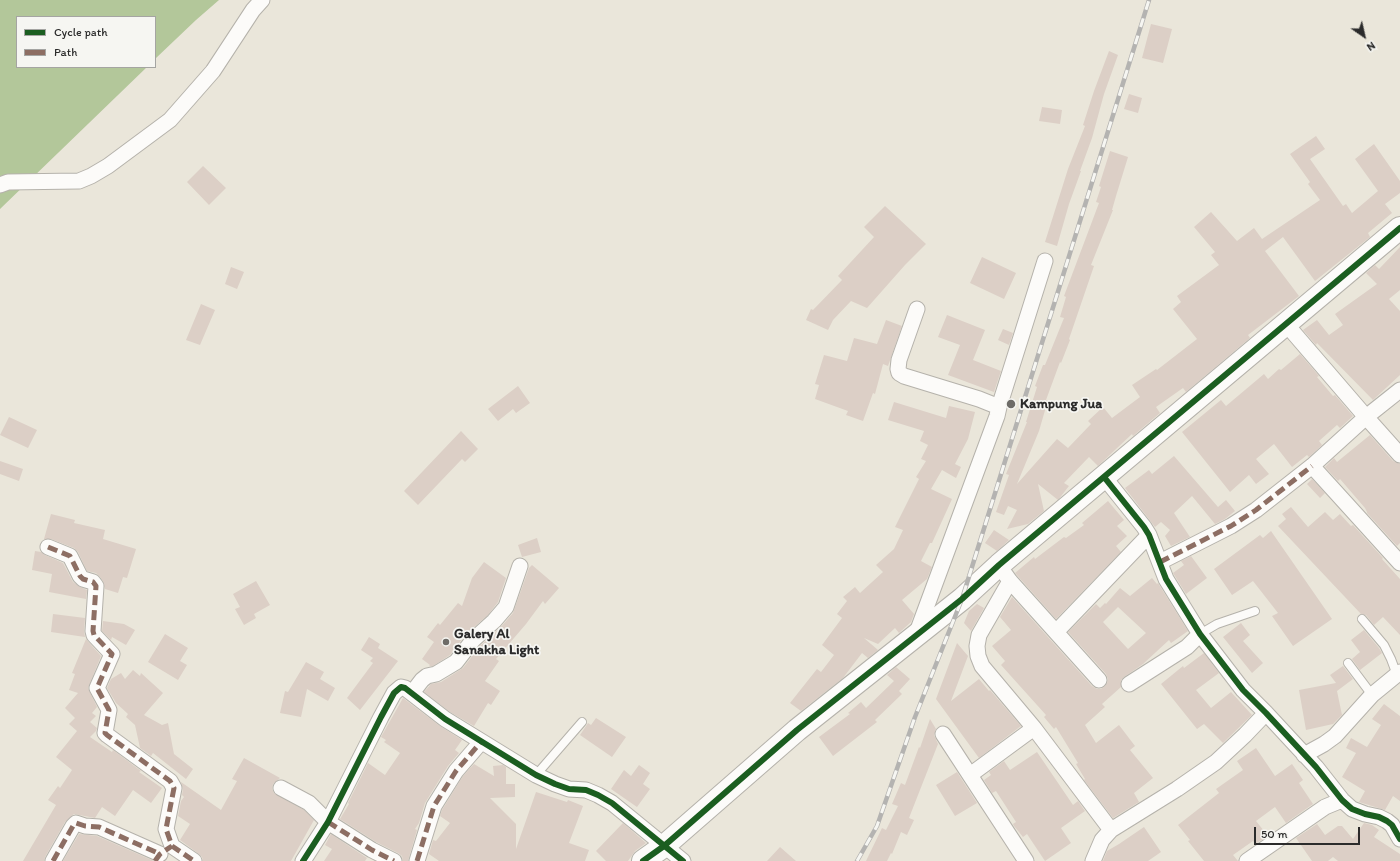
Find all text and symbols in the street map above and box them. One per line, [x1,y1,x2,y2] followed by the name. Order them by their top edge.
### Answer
[16,16,156,68] legend
[1344,16,1384,56] north arrow
[54,25,108,39] text: Cycle path
[1364,39,1378,54] text: N
[54,45,77,59] text: Path
[1020,396,1102,412] place label: Kampung Jua
[1005,398,1017,410] marker: Kampung Jua
[454,626,539,658] place label: Galery Al Sanakha Light
[441,637,451,647] marker: Galery Al Sanakha Light
[1256,819,1362,845] scale bar
[1261,827,1287,841] text: 50 m

